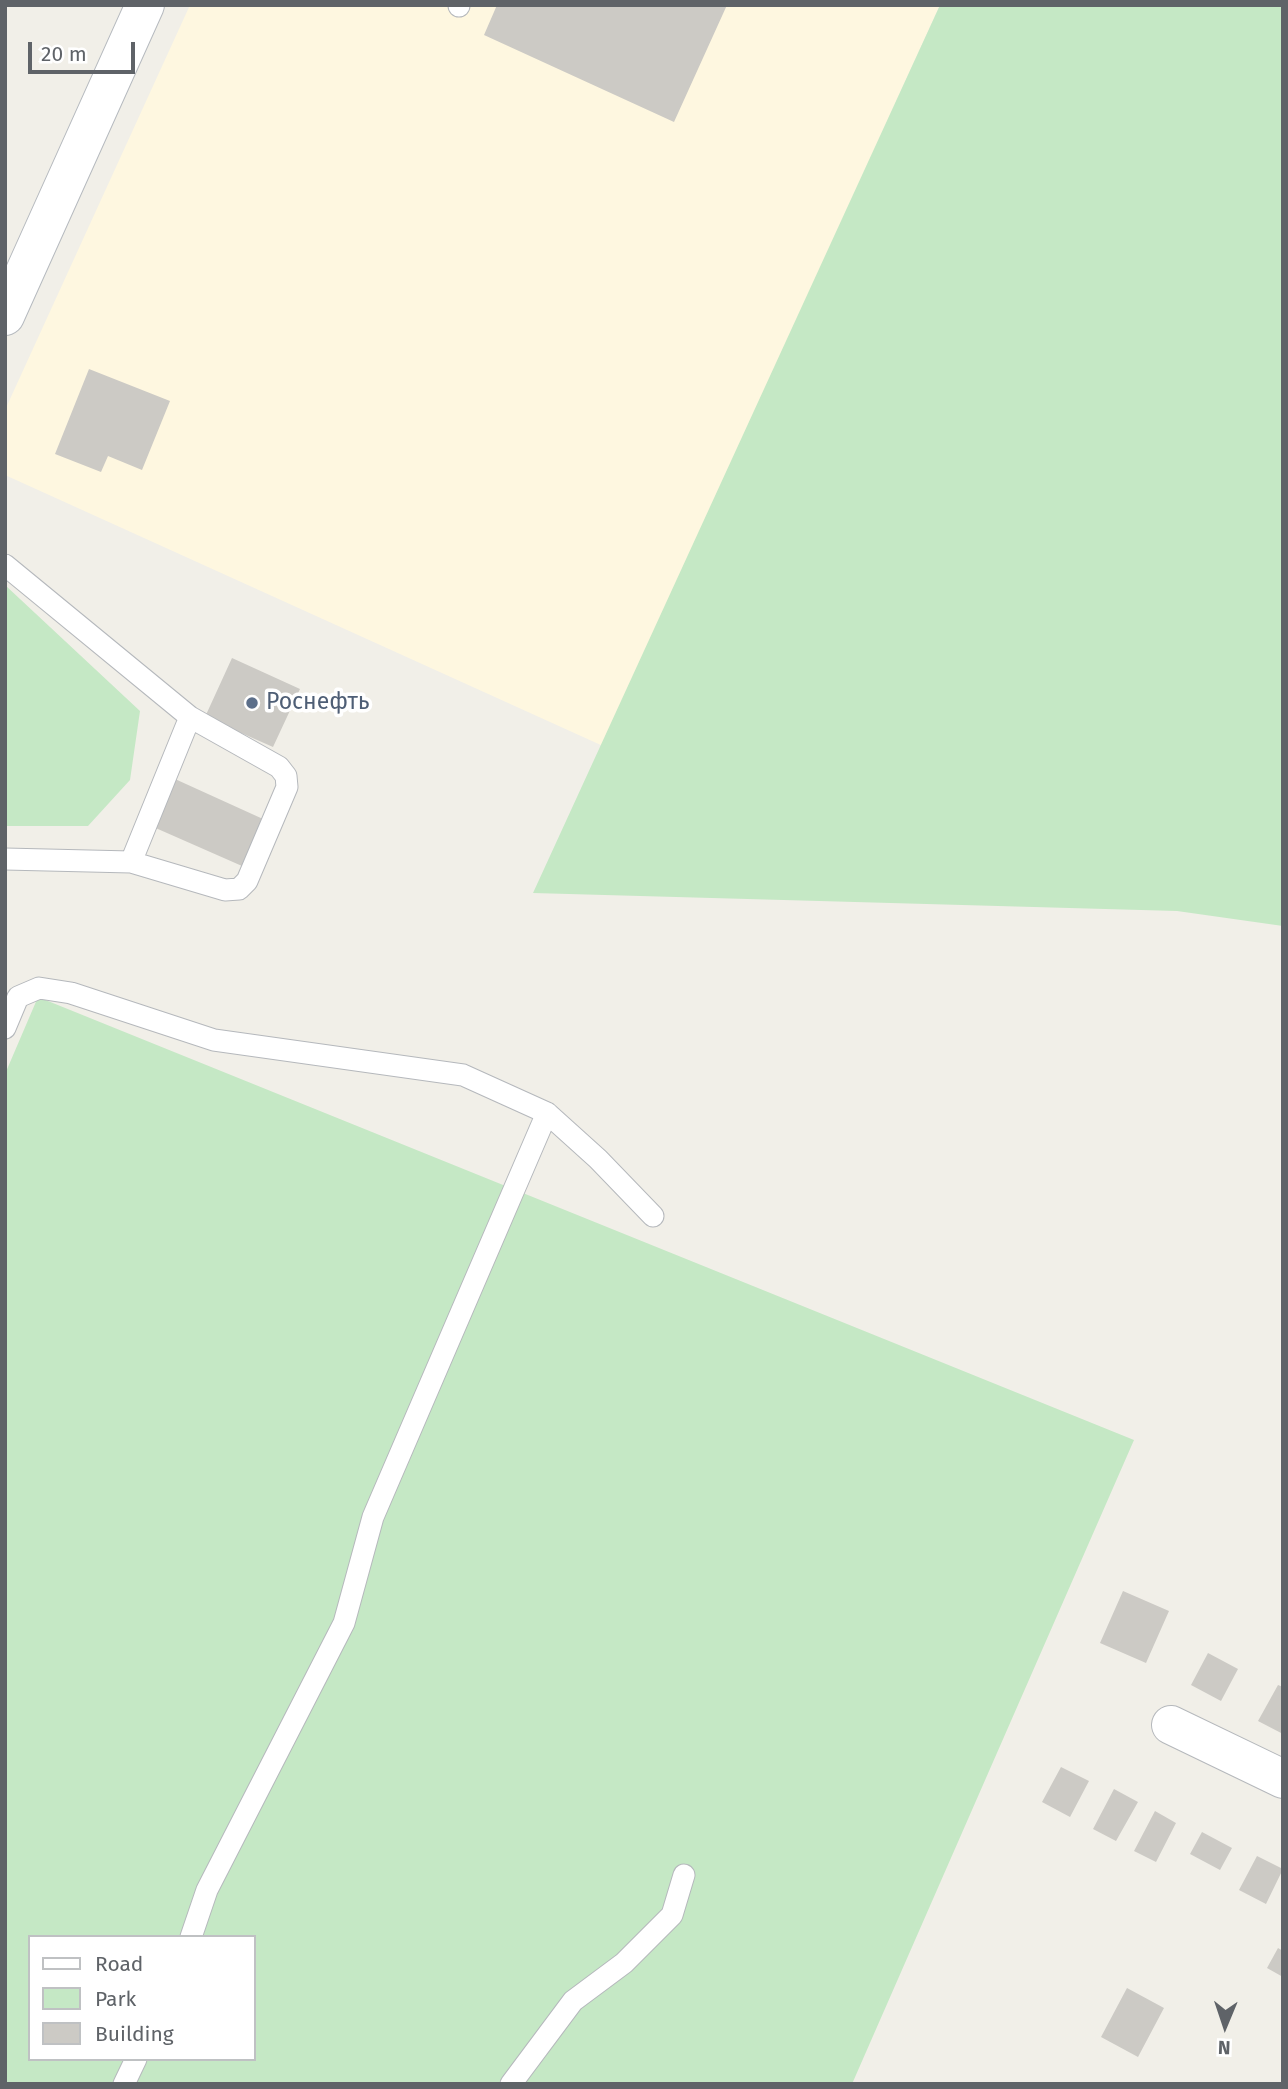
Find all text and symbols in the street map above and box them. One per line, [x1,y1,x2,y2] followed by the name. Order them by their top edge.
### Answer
[32,28,138,72] scale bar
[41,41,87,67] text: 20 m
[266,689,370,717] place label: Роснефть
[244,695,260,711] marker: Роснефть
[28,1935,256,2061] legend
[95,1951,143,1977] text: Road
[95,1986,136,2012] text: Park
[1190,1991,1260,2061] north arrow
[95,2021,174,2047] text: Building
[1218,2036,1231,2059] text: N

